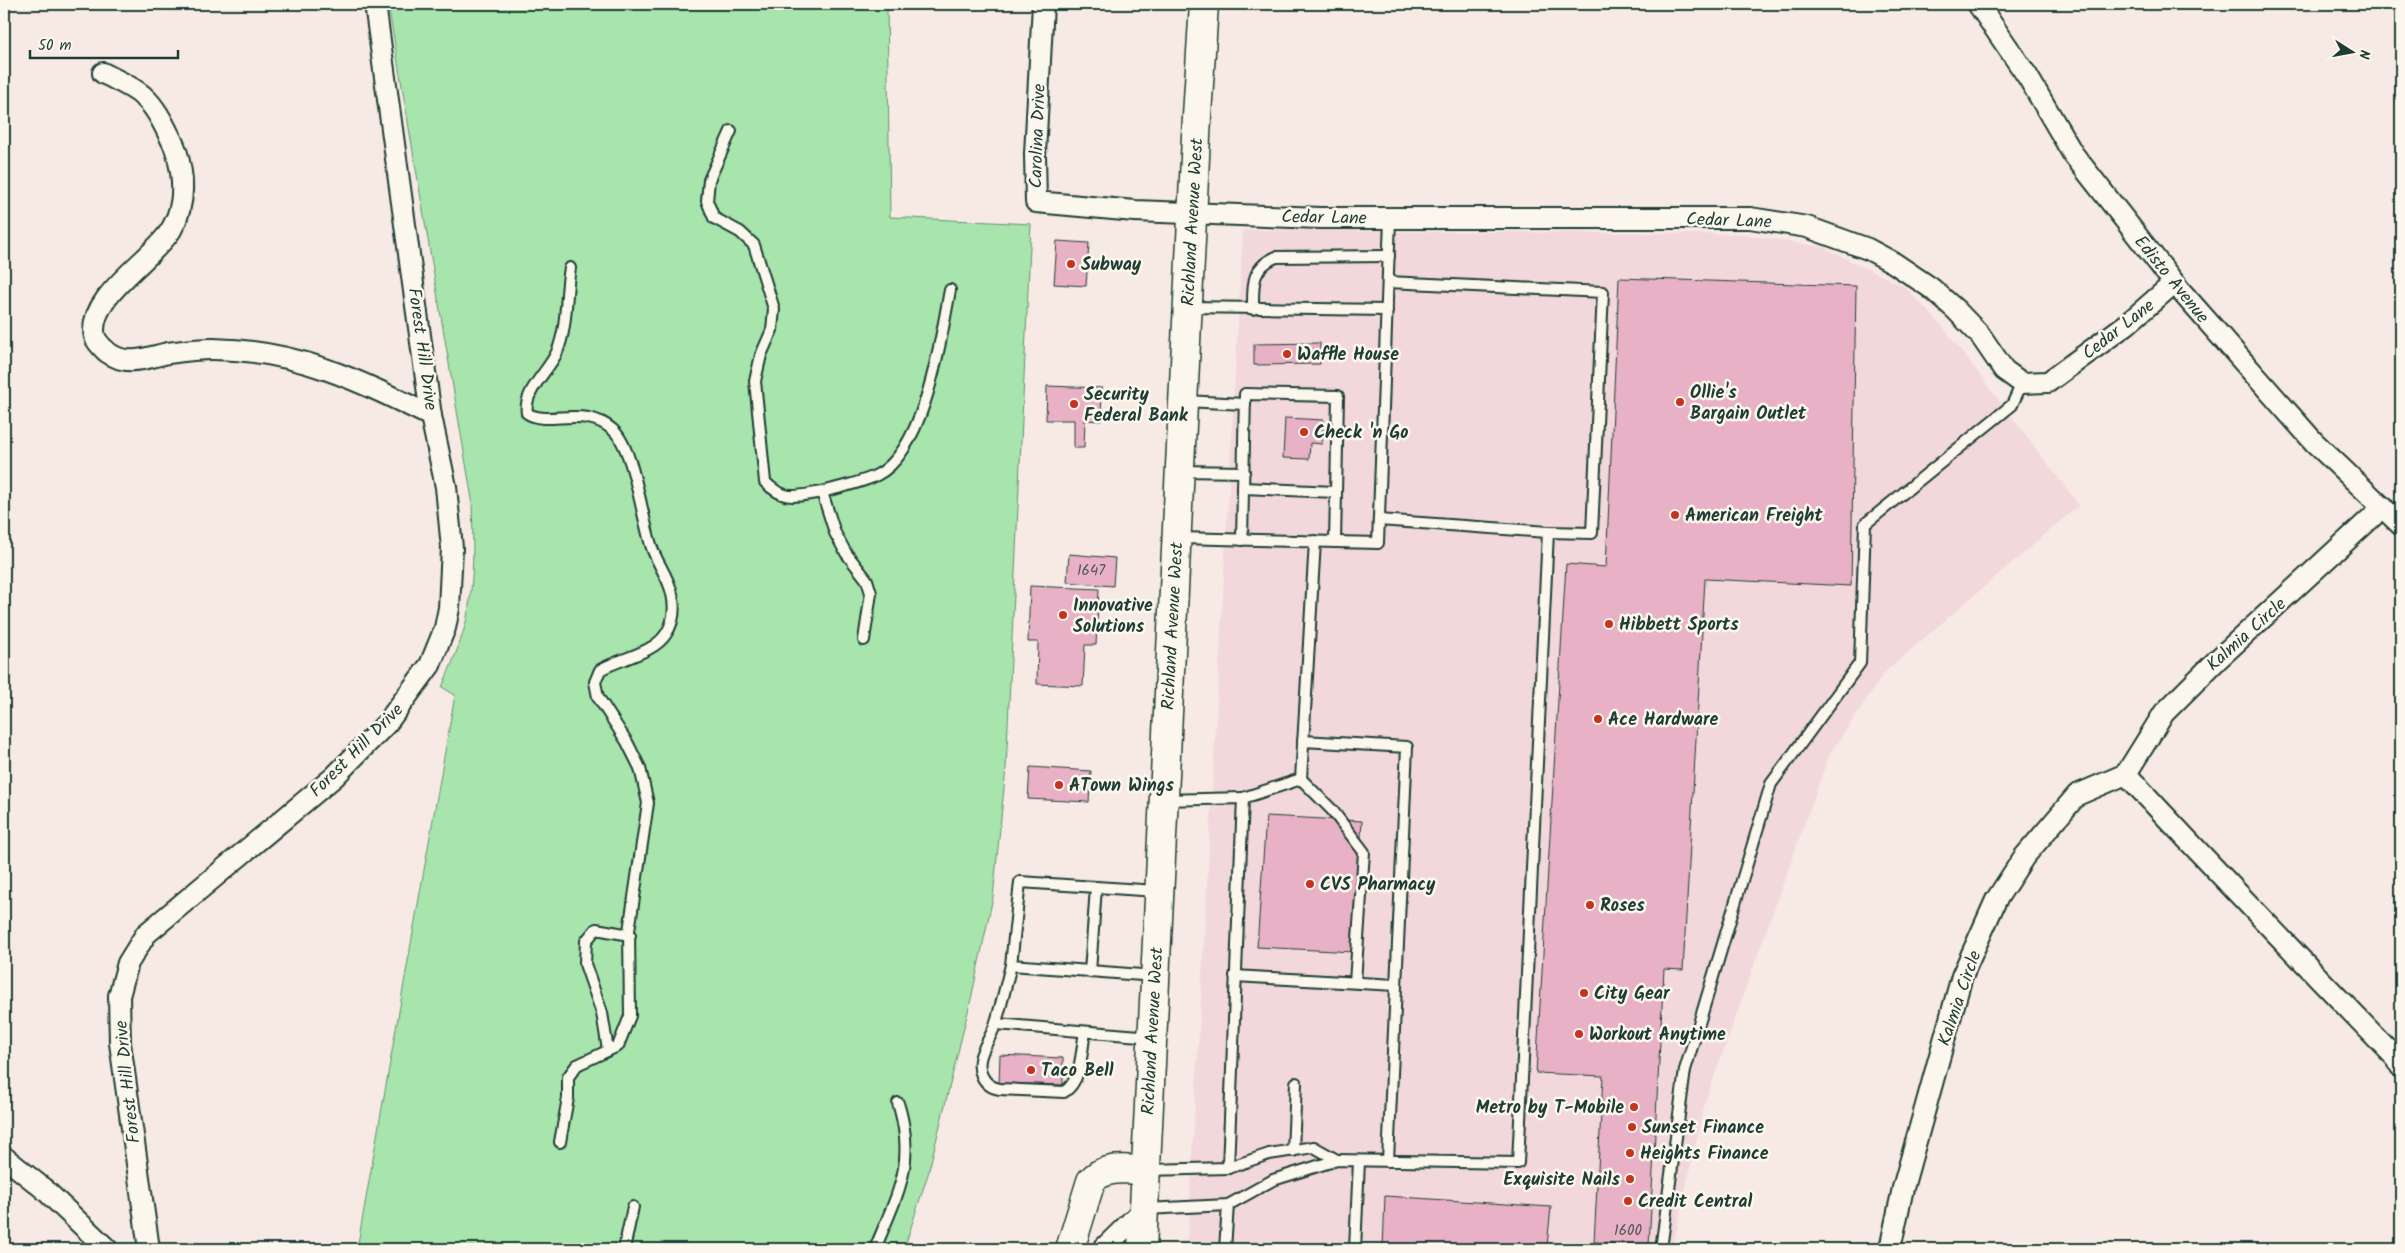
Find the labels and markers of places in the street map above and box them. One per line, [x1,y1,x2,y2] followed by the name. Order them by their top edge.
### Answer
[1081,251,1142,280] place label: Subway
[1065,258,1077,270] marker: Subway
[1297,341,1399,370] place label: Waffle House
[1281,348,1293,360] marker: Waffle House
[1690,379,1807,429] place label: Ollie's Bargain Outlet
[1084,381,1189,431] place label: Security Federal Bank
[1674,396,1686,408] marker: Ollie's Bargain Outlet
[1068,398,1080,410] marker: Security Federal Bank
[1314,419,1408,448] place label: Check 'n Go
[1298,426,1310,438] marker: Check 'n Go
[1685,502,1823,531] place label: American Freight
[1669,509,1681,521] marker: American Freight
[1073,592,1153,642] place label: Innovative Solutions
[1057,609,1069,621] marker: Innovative Solutions
[1619,611,1739,640] place label: Hibbett Sports
[1603,618,1615,630] marker: Hibbett Sports
[1608,706,1718,735] place label: Ace Hardware
[1592,713,1604,725] marker: Ace Hardware
[1069,772,1174,801] place label: ATown Wings
[1053,779,1065,791] marker: ATown Wings
[1320,871,1436,900] place label: CVS Pharmacy
[1304,878,1316,890] marker: CVS Pharmacy
[1600,892,1645,921] place label: Roses
[1584,899,1596,911] marker: Roses
[1594,980,1671,1009] place label: City Gear
[1578,987,1590,999] marker: City Gear
[1589,1021,1726,1050] place label: Workout Anytime
[1573,1028,1585,1040] marker: Workout Anytime
[1041,1057,1114,1086] place label: Taco Bell
[1025,1064,1037,1076] marker: Taco Bell
[1476,1094,1624,1123] place label: Metro by T-Mobile
[1628,1101,1640,1113] marker: Metro by T-Mobile
[1642,1114,1764,1143] place label: Sunset Finance
[1626,1121,1638,1133] marker: Sunset Finance
[1640,1140,1769,1169] place label: Heights Finance
[1624,1147,1636,1159] marker: Heights Finance
[1503,1166,1621,1195] place label: Exquisite Nails
[1624,1173,1636,1185] marker: Exquisite Nails
[1638,1188,1753,1217] place label: Credit Central
[1622,1195,1634,1207] marker: Credit Central

